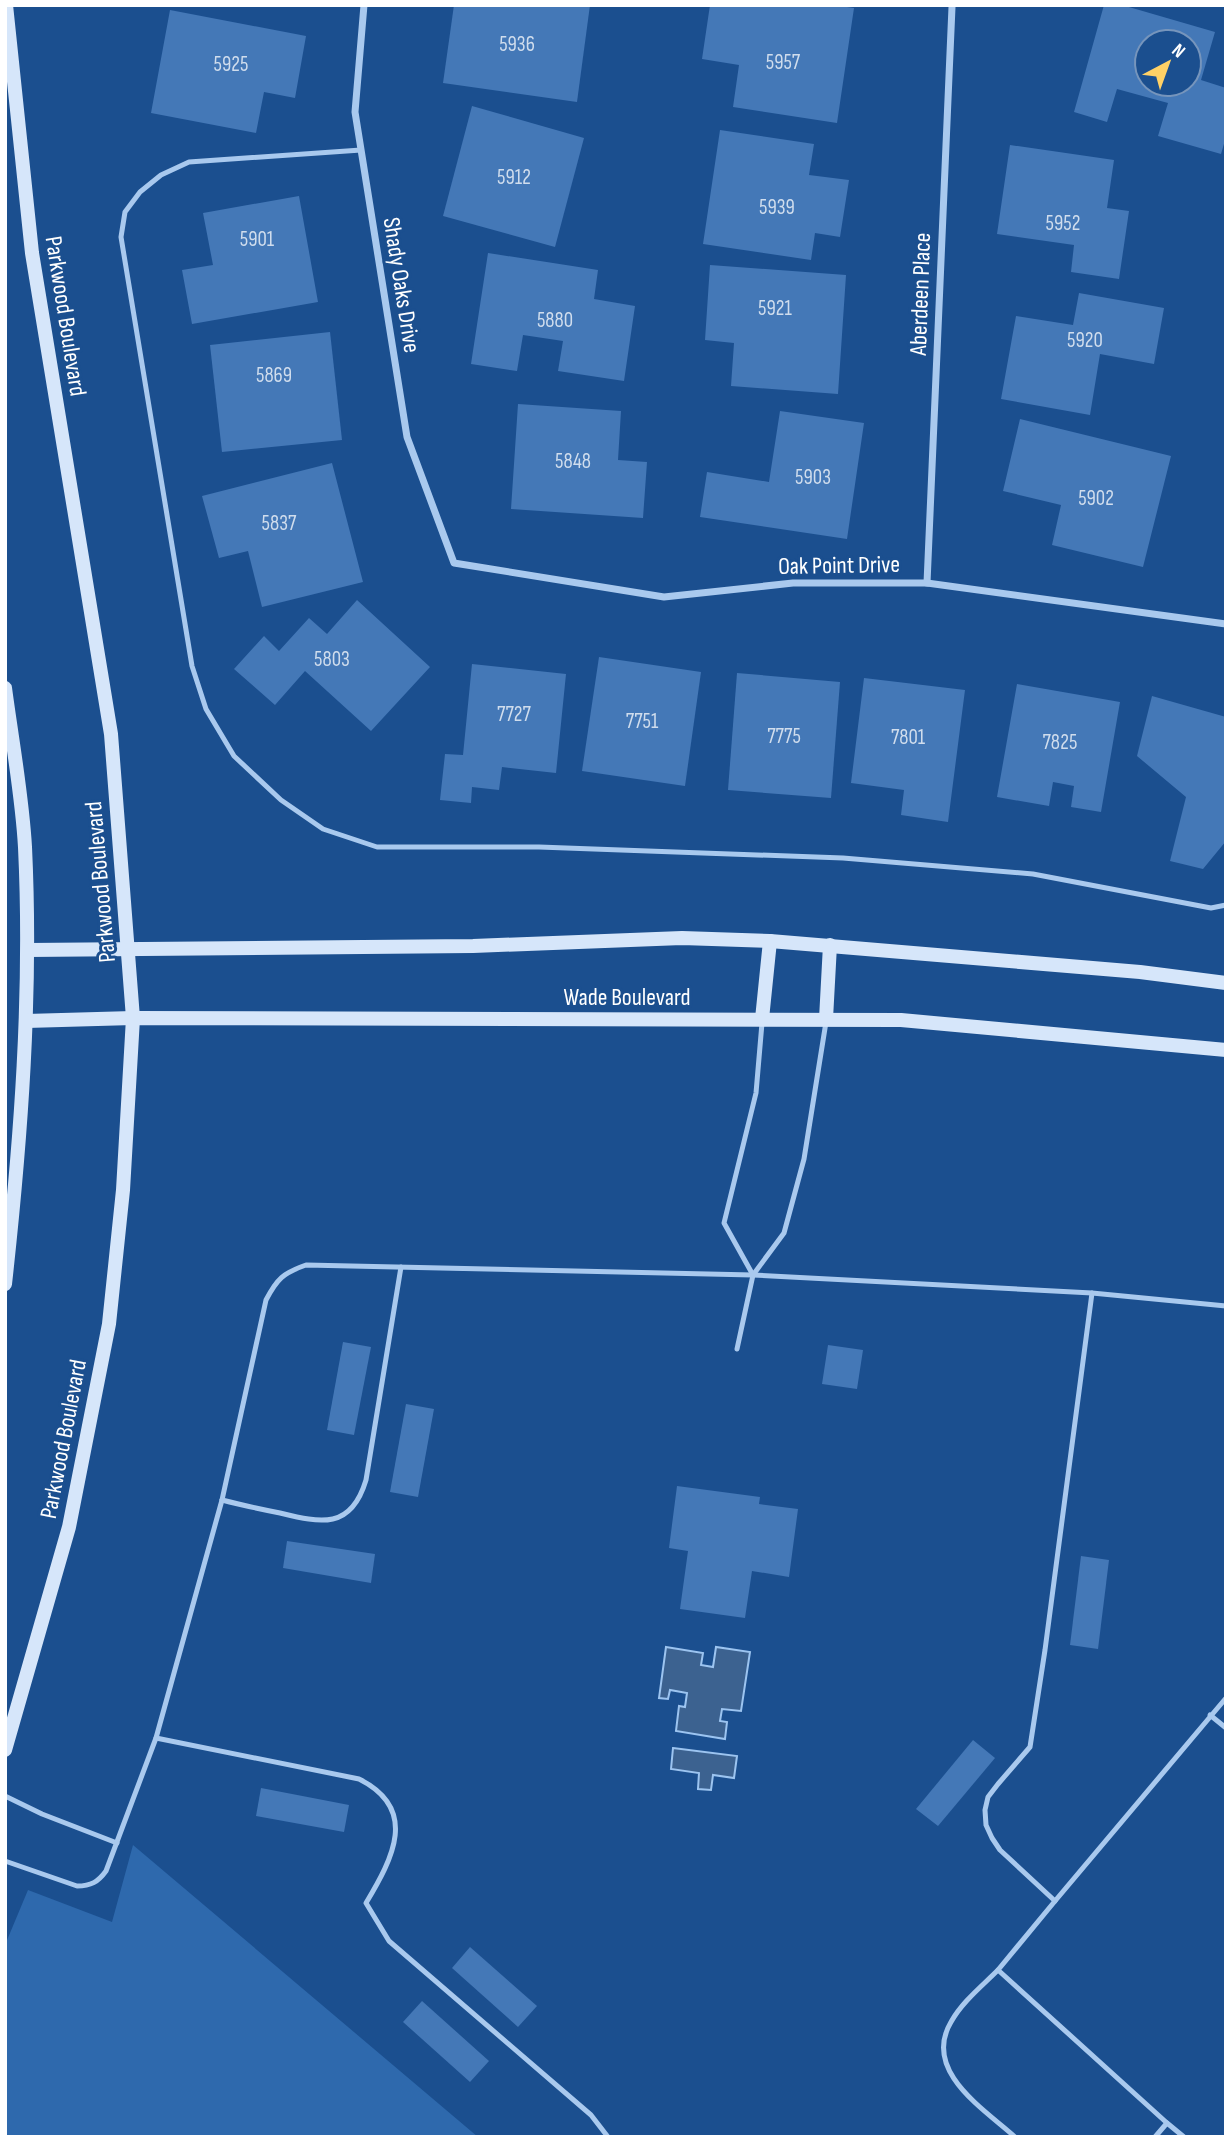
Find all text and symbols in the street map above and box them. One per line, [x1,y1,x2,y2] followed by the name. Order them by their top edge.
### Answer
[1133,28,1203,98] north arrow
[499,32,535,57] house number: 5936
[1167,39,1190,63] text: N
[766,50,801,75] house number: 5957
[214,52,248,77] house number: 5925
[497,165,531,190] house number: 5912
[759,195,795,220] house number: 5939
[1046,211,1080,236] house number: 5952
[376,215,427,355] street label: Shady Oaks Drive
[240,227,275,252] house number: 5901
[904,232,937,357] street label: Aberdeen Place
[39,234,92,398] street label: Parkwood Boulevard
[758,296,793,321] house number: 5921
[537,308,573,333] house number: 5880
[1067,328,1103,353] house number: 5920
[256,363,292,388] house number: 5869
[555,449,591,474] house number: 5848
[795,465,831,490] house number: 5903
[1078,486,1114,511] house number: 5902
[262,511,297,536] house number: 5837
[778,550,900,581] street label: Oak Point Drive
[314,647,350,672] house number: 5803
[497,702,532,727] house number: 7727
[626,709,659,734] house number: 7751
[767,724,801,749] house number: 7775
[891,725,926,750] house number: 7801
[1043,730,1077,755] house number: 7825
[79,800,122,964] street label: Parkwood Boulevard
[564,983,690,1012] street label: Wade Boulevard
[34,1357,93,1521] street label: Parkwood Boulevard

